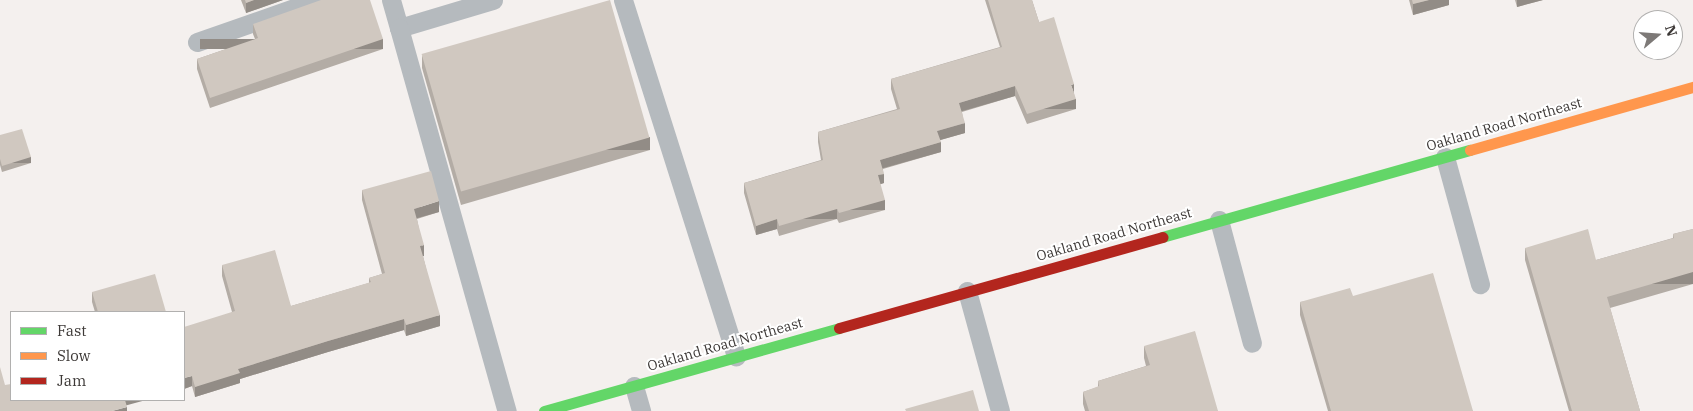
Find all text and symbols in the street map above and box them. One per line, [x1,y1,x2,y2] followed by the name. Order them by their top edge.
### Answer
[1633,10,1683,60] north arrow
[1661,23,1682,39] text: N
[1424,94,1584,154] street label: Oakland Road Northeast
[1034,204,1194,264] street label: Oakland Road Northeast
[10,311,185,401] legend
[645,314,805,374] street label: Oakland Road Northeast
[57,321,87,340] text: Fast
[57,346,90,365] text: Slow
[57,371,86,390] text: Jam

